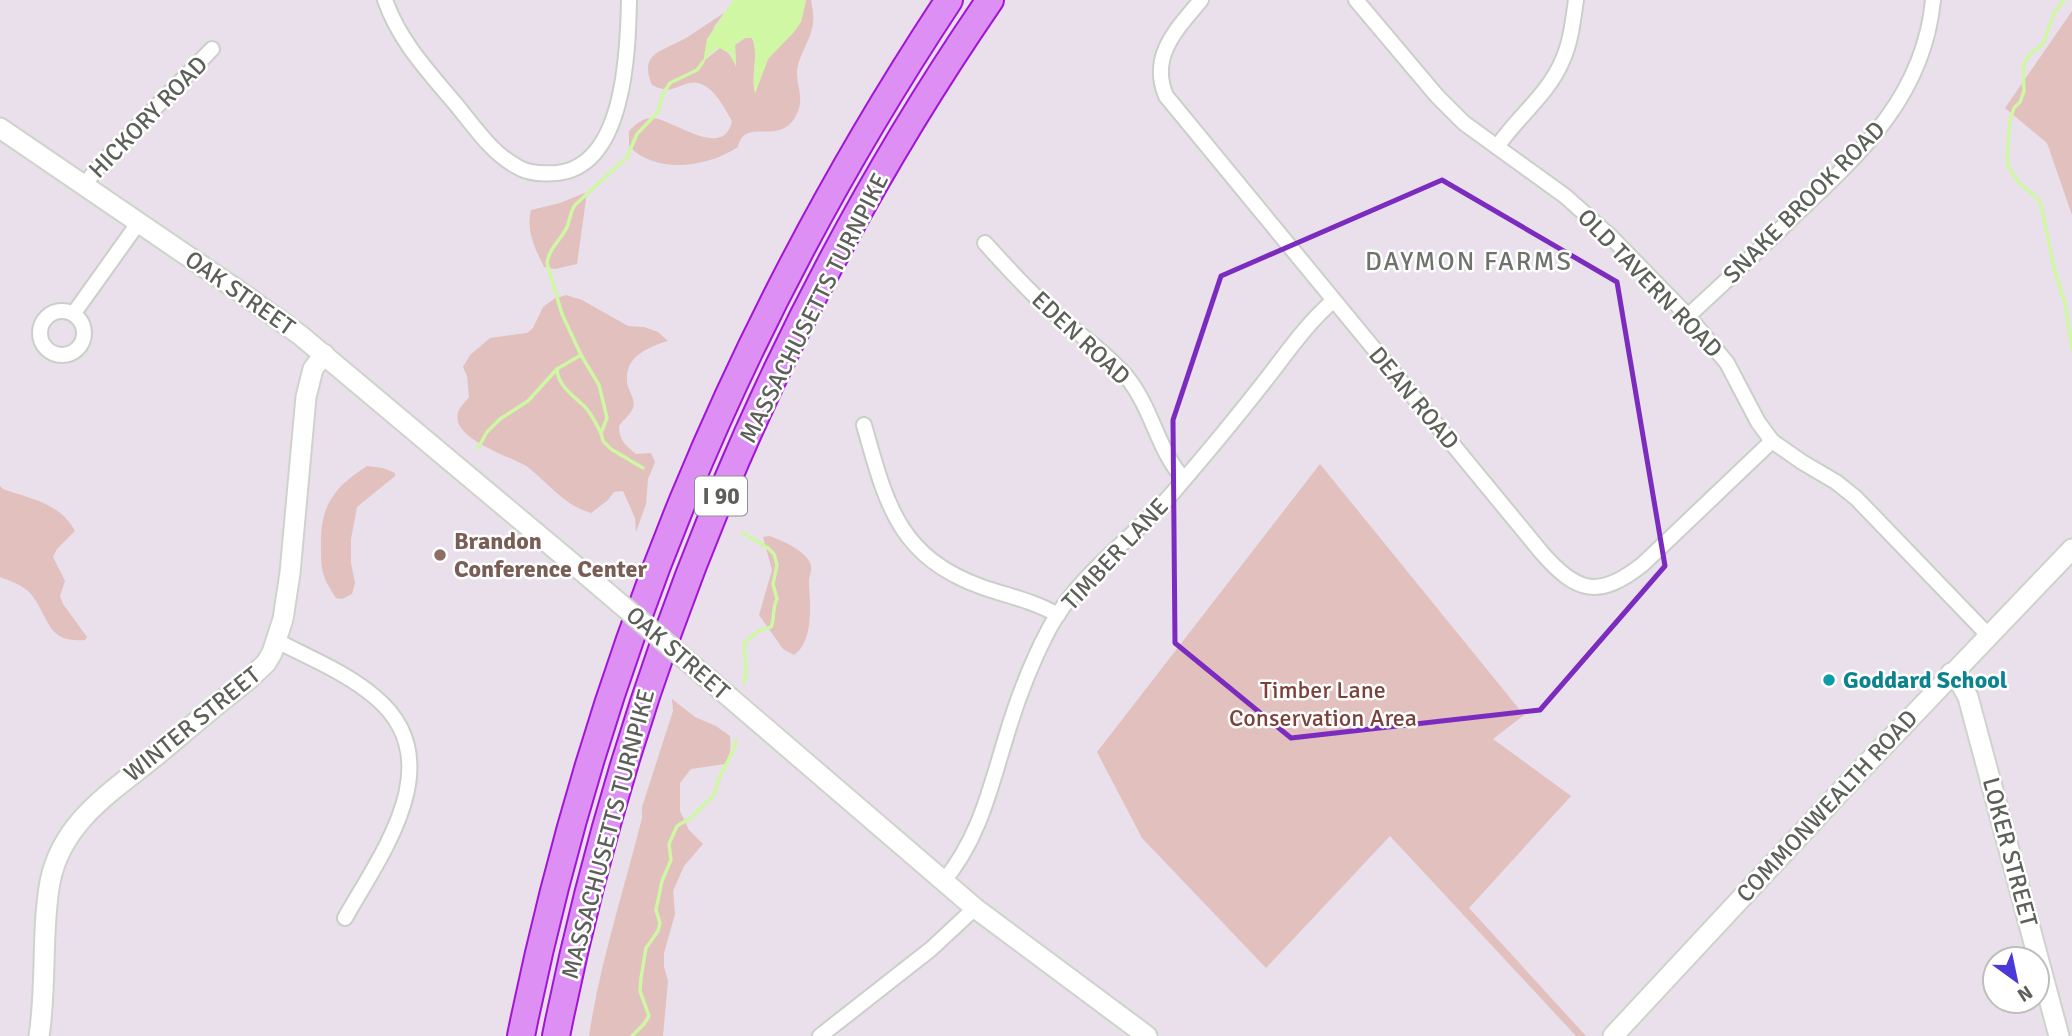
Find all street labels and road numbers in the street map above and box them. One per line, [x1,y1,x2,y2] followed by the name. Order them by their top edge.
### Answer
[82,50,214,184] street label: HICKORY ROAD
[1717,115,1891,289] street label: SNAKE BROOK ROAD
[733,168,895,448] street label: MASSACHUSETTS TURNPIKE
[1571,202,1729,364] street label: OLD TAVERN ROAD
[179,244,301,342] street label: OAK STREET
[1025,285,1137,391] street label: EDEN ROAD
[1362,340,1466,456] street label: DEAN ROAD
[695,476,747,516] road number: I 90
[1055,492,1175,616] street label: TIMBER LANE
[620,600,736,706] street label: OAK STREET
[118,660,266,788] street label: WINTER STREET
[555,686,661,982] street label: MASSACHUSETTS TURNPIKE
[1730,703,1924,909] street label: COMMONWEALTH ROAD
[1976,774,2044,930] street label: LOKER STREET

